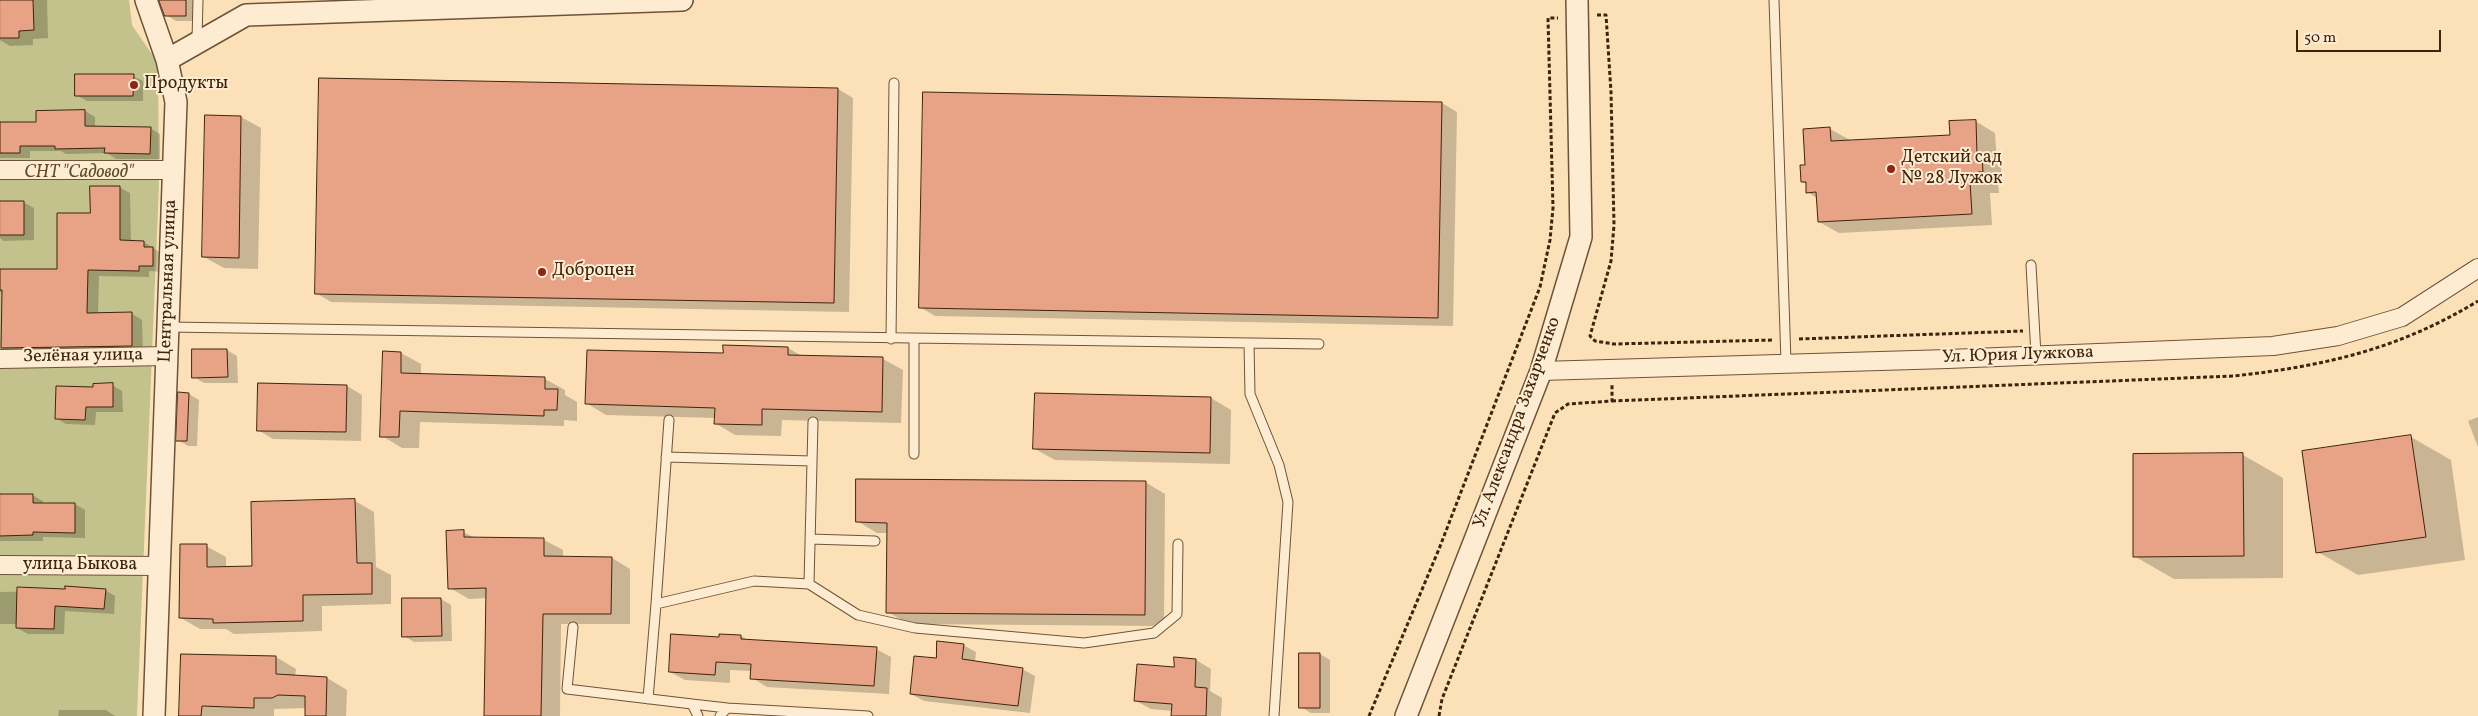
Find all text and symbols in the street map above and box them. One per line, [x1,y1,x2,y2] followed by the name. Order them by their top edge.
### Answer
[2298,20,2443,52] scale bar
[2304,28,2336,49] text: 50 m
[144,74,228,96] place label: Продукты
[128,79,140,91] marker: Продукты
[1901,148,2003,190] place label: Детский сад № 28 Лужок
[24,163,134,185] park label: СНТ "Садовод"
[1885,163,1897,175] marker: Детский сад № 28 Лужок
[155,199,183,363] street label: Центральная улица
[552,261,635,283] place label: Доброцен
[536,266,548,278] marker: Доброцен
[1470,314,1566,532] street label: Ул. Александра Захарченко
[1942,343,2094,369] street label: Ул. Юрия Лужкова
[23,345,143,369] street label: Зелёная улица
[23,555,137,577] street label: улица Быкова

